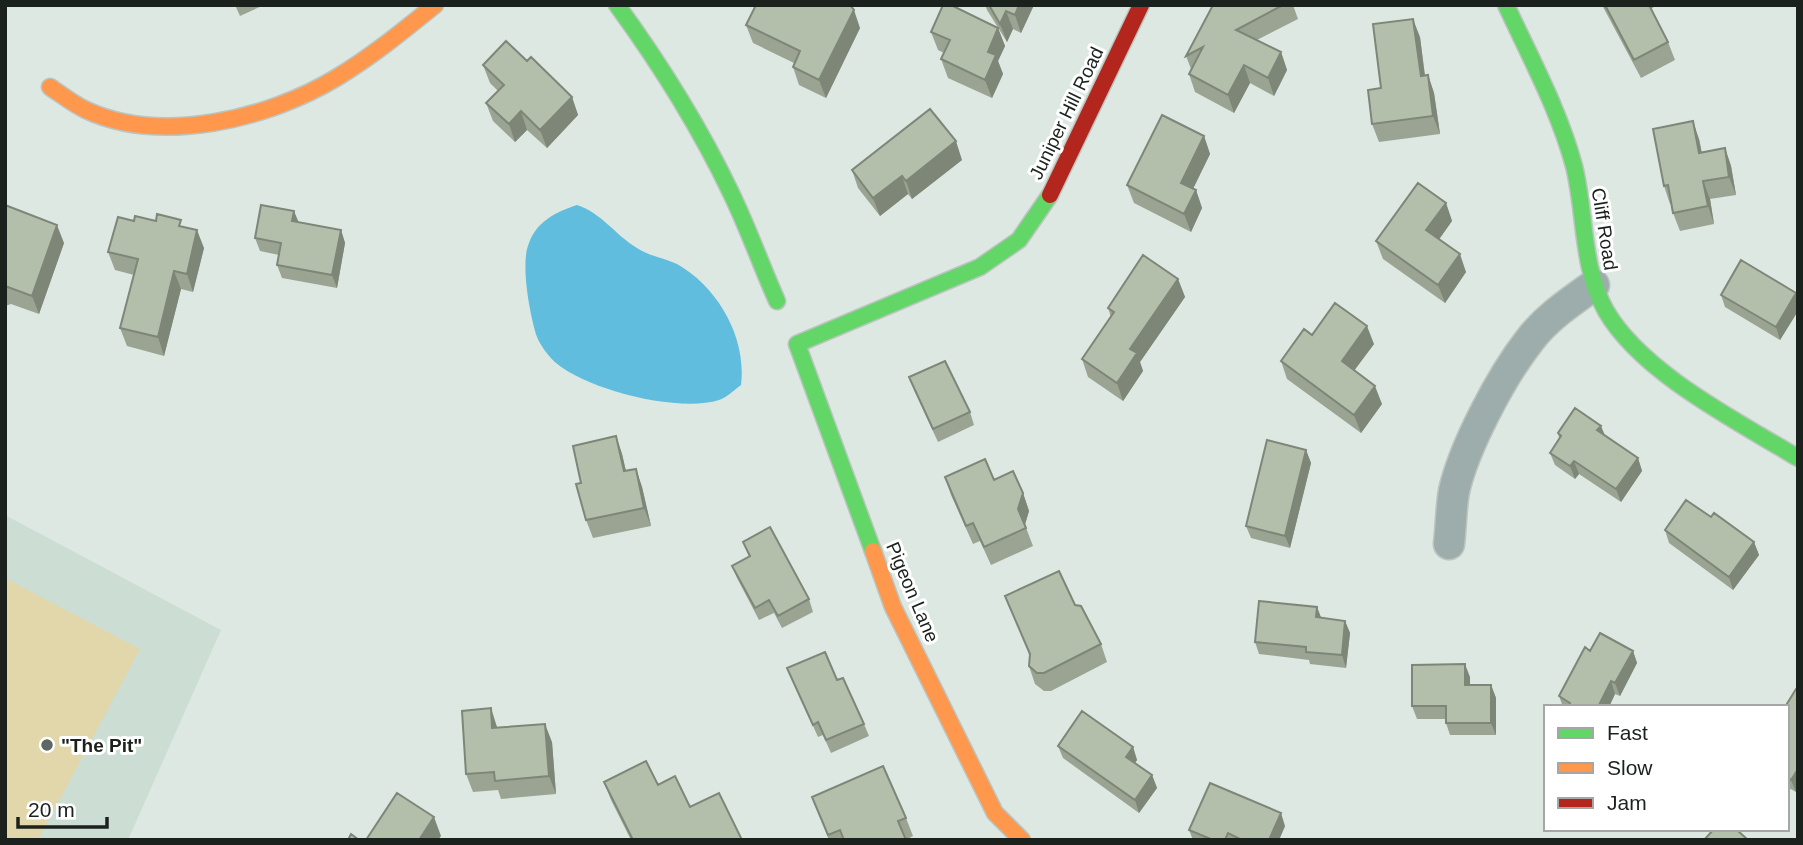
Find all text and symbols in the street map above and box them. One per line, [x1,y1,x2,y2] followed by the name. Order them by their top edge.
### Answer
[1025,44,1108,183] street label: Juniper Hill Road
[1588,186,1621,272] street label: Cliff Road
[882,539,943,645] street label: Pigeon Lane
[1544,705,1789,831] legend
[1607,721,1648,744] text: Fast
[61,735,142,756] place label: "The Pit"
[39,737,55,753] marker: "The Pit"
[1607,756,1653,779] text: Slow
[18,786,107,830] scale bar
[1607,791,1647,814] text: Jam
[28,798,75,821] text: 20 m

